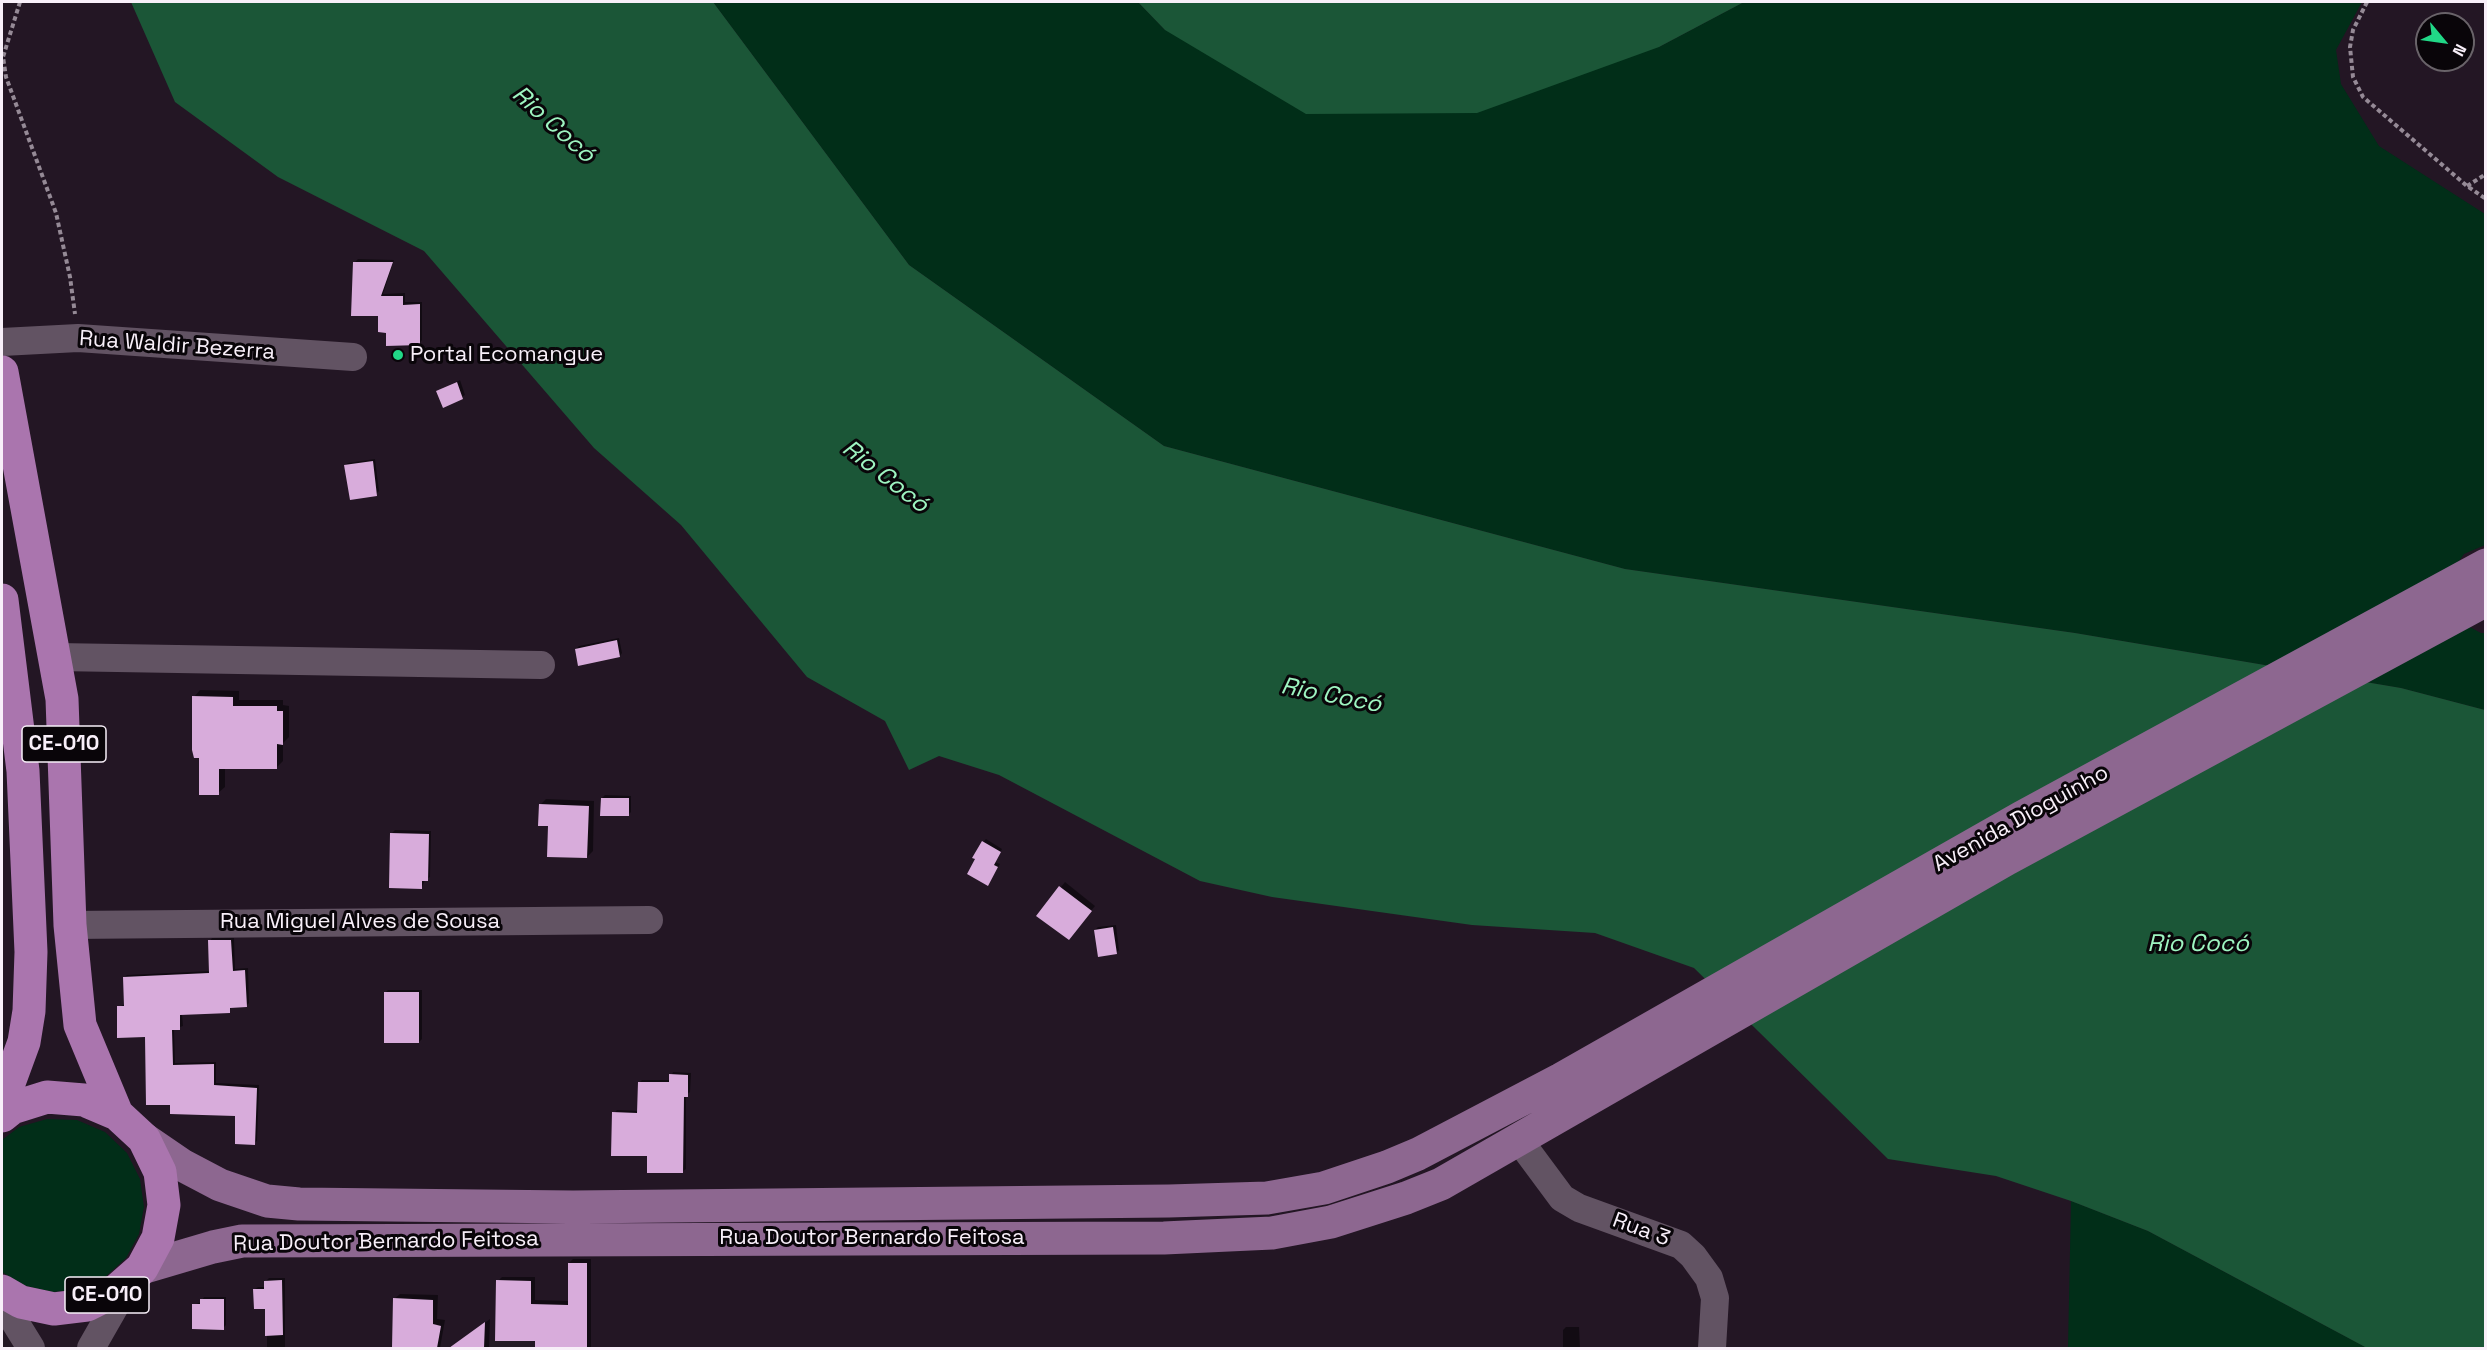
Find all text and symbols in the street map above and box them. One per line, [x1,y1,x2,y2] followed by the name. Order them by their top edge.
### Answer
[2415,12,2475,72] north arrow
[2448,40,2471,60] text: N
[506,80,600,170] water label: Rio Cocó
[78,326,276,366] street label: Rua Waldir Bezerra
[410,342,603,368] place label: Portal Ecomangue
[391,348,405,362] marker: Portal Ecomangue
[836,434,934,520] water label: Rio Cocó
[1278,672,1384,720] water label: Rio Cocó
[22,726,106,762] road number: CE-010
[1929,760,2113,878] street label: Avenida Dioguinho
[220,909,500,935] street label: Rua Miguel Alves de Sousa
[2147,930,2249,958] water label: Rio Cocó
[1609,1208,1673,1252] street label: Rua 3
[719,1225,1025,1251] street label: Rua Doutor Bernardo Feitosa
[233,1226,539,1258] street label: Rua Doutor Bernardo Feitosa
[65,1277,149,1313] road number: CE-010

